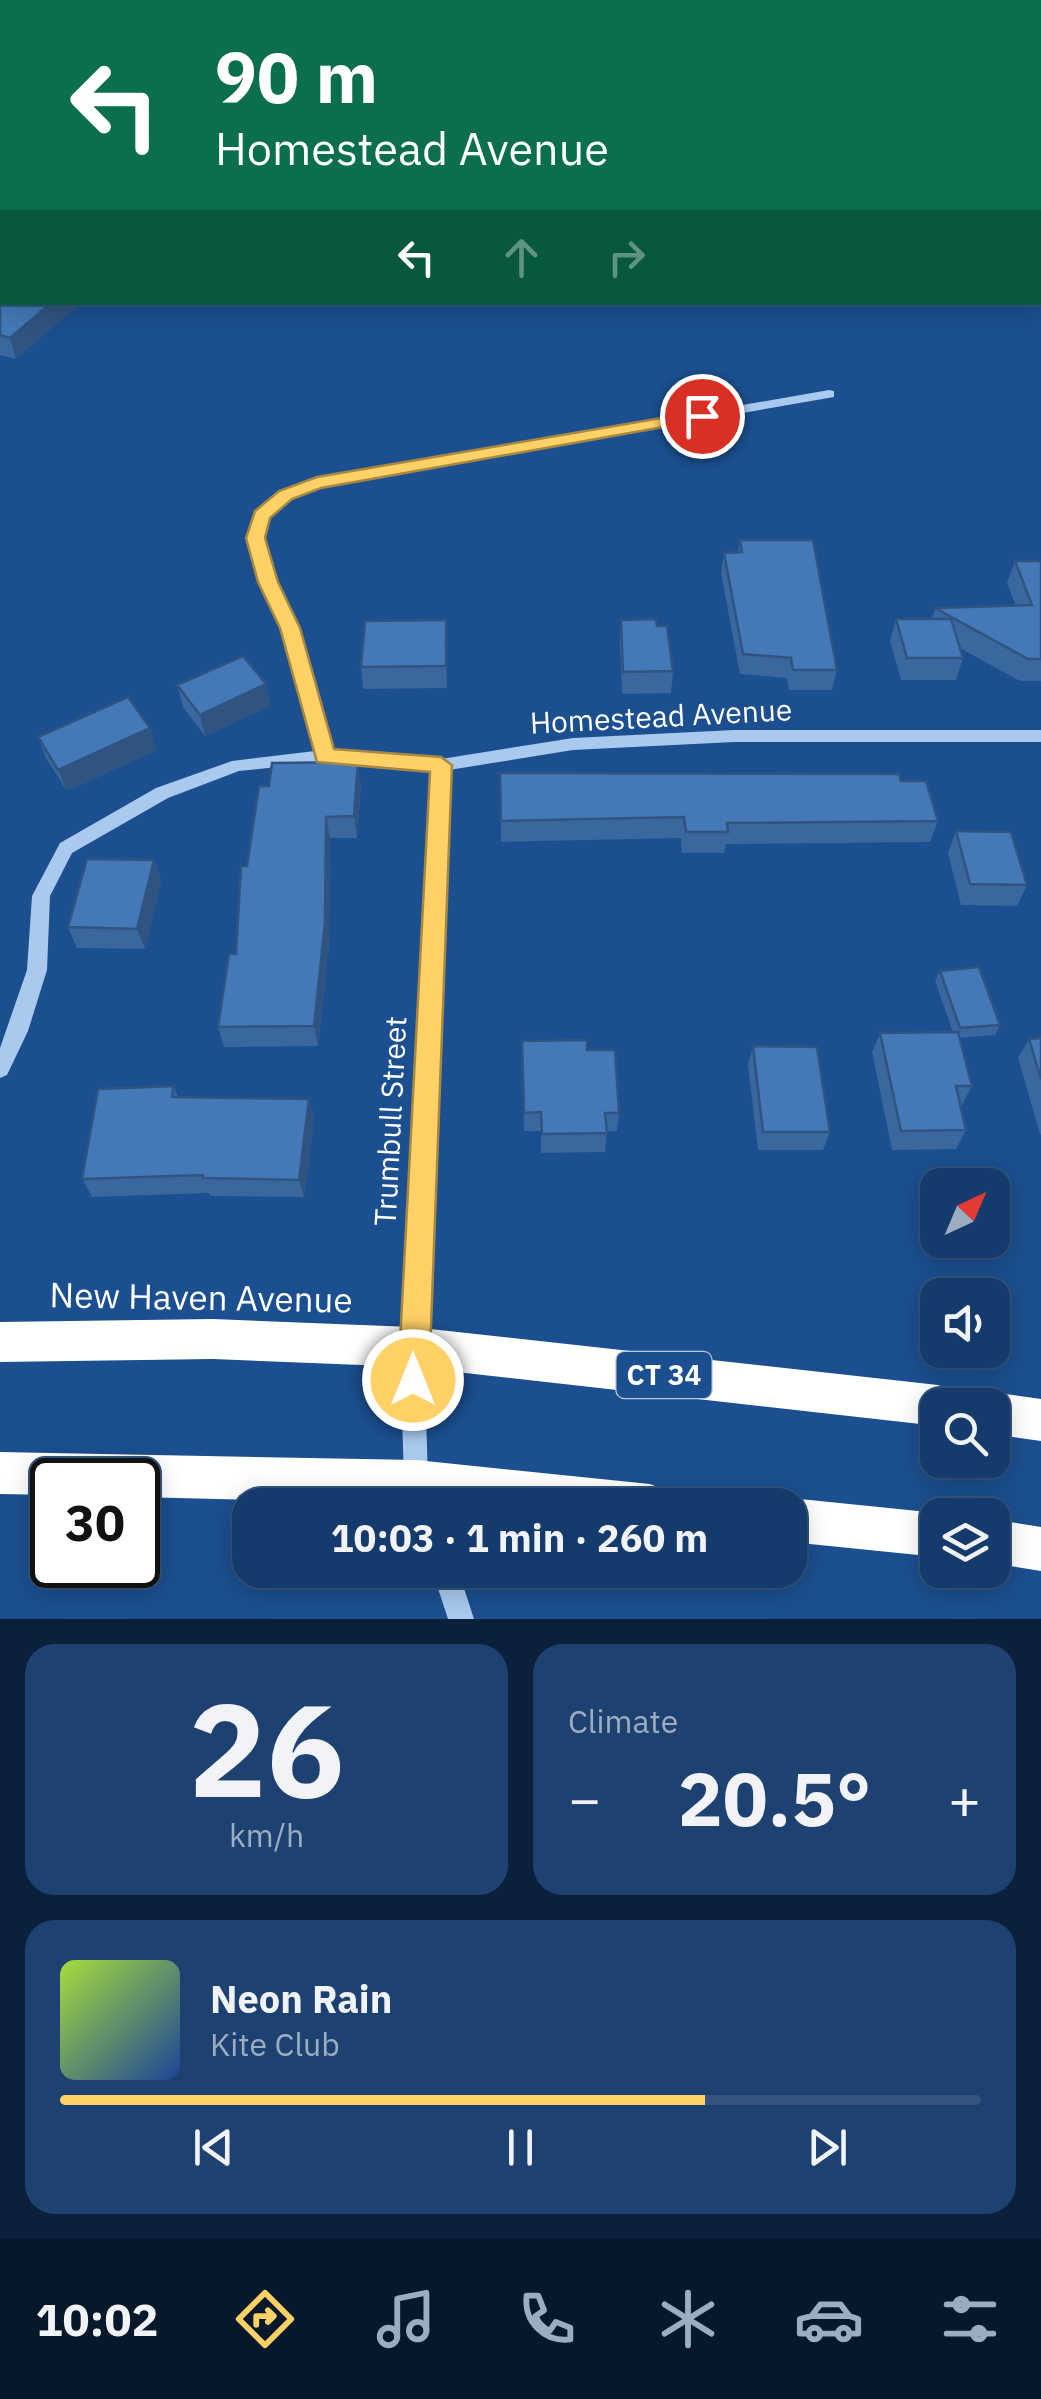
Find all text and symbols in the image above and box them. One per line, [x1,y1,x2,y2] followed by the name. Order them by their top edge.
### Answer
[215,31,378,122] text: 90 m
[50,40,180,170] icon: left
[215,119,609,177] text: Homestead Avenue
[389,230,444,285] icon: left
[494,230,549,285] icon: ahead
[599,230,654,285] icon: right
[660,374,745,459] pin
[675,389,730,444] icon: arrive
[529,689,793,742] street label: Homestead Avenue
[365,1015,414,1227] street label: Trumbull Street
[920,1168,1010,1258] north arrow
[920,1168,1010,1588] map controls
[49,1271,353,1323] street label: New Haven Avenue
[920,1278,1010,1368] button: sound
[361,1328,465,1432] position arrow
[616,1352,712,1398] road number: CT 34
[920,1388,1010,1478] button: search
[30,1458,160,1588] speed limit sign: 30
[920,1498,1010,1588] button: layers
[331,1513,708,1562] text: 10:03 · 1 min · 260 m
[188,1664,345,1833] text: 26
[568,1700,678,1742] text: Climate
[678,1749,871,1847] text: 20.5°
[568,1763,601,1834] text: −
[948,1763,981,1834] text: +
[229,1814,304,1856] text: km/h
[210,1974,392,2023] text: Neon Rain
[210,2023,340,2065] text: Kite Club
[186,2120,241,2175] icon: previous
[493,2120,548,2175] icon: pause
[800,2120,855,2175] icon: next
[230,2284,300,2354] icon: directions
[371,2284,441,2354] icon: music
[512,2284,582,2354] icon: phone
[653,2284,723,2354] icon: climate
[794,2284,864,2354] icon: car
[935,2284,1005,2354] icon: filters
[36,2290,158,2348] text: 10:02

